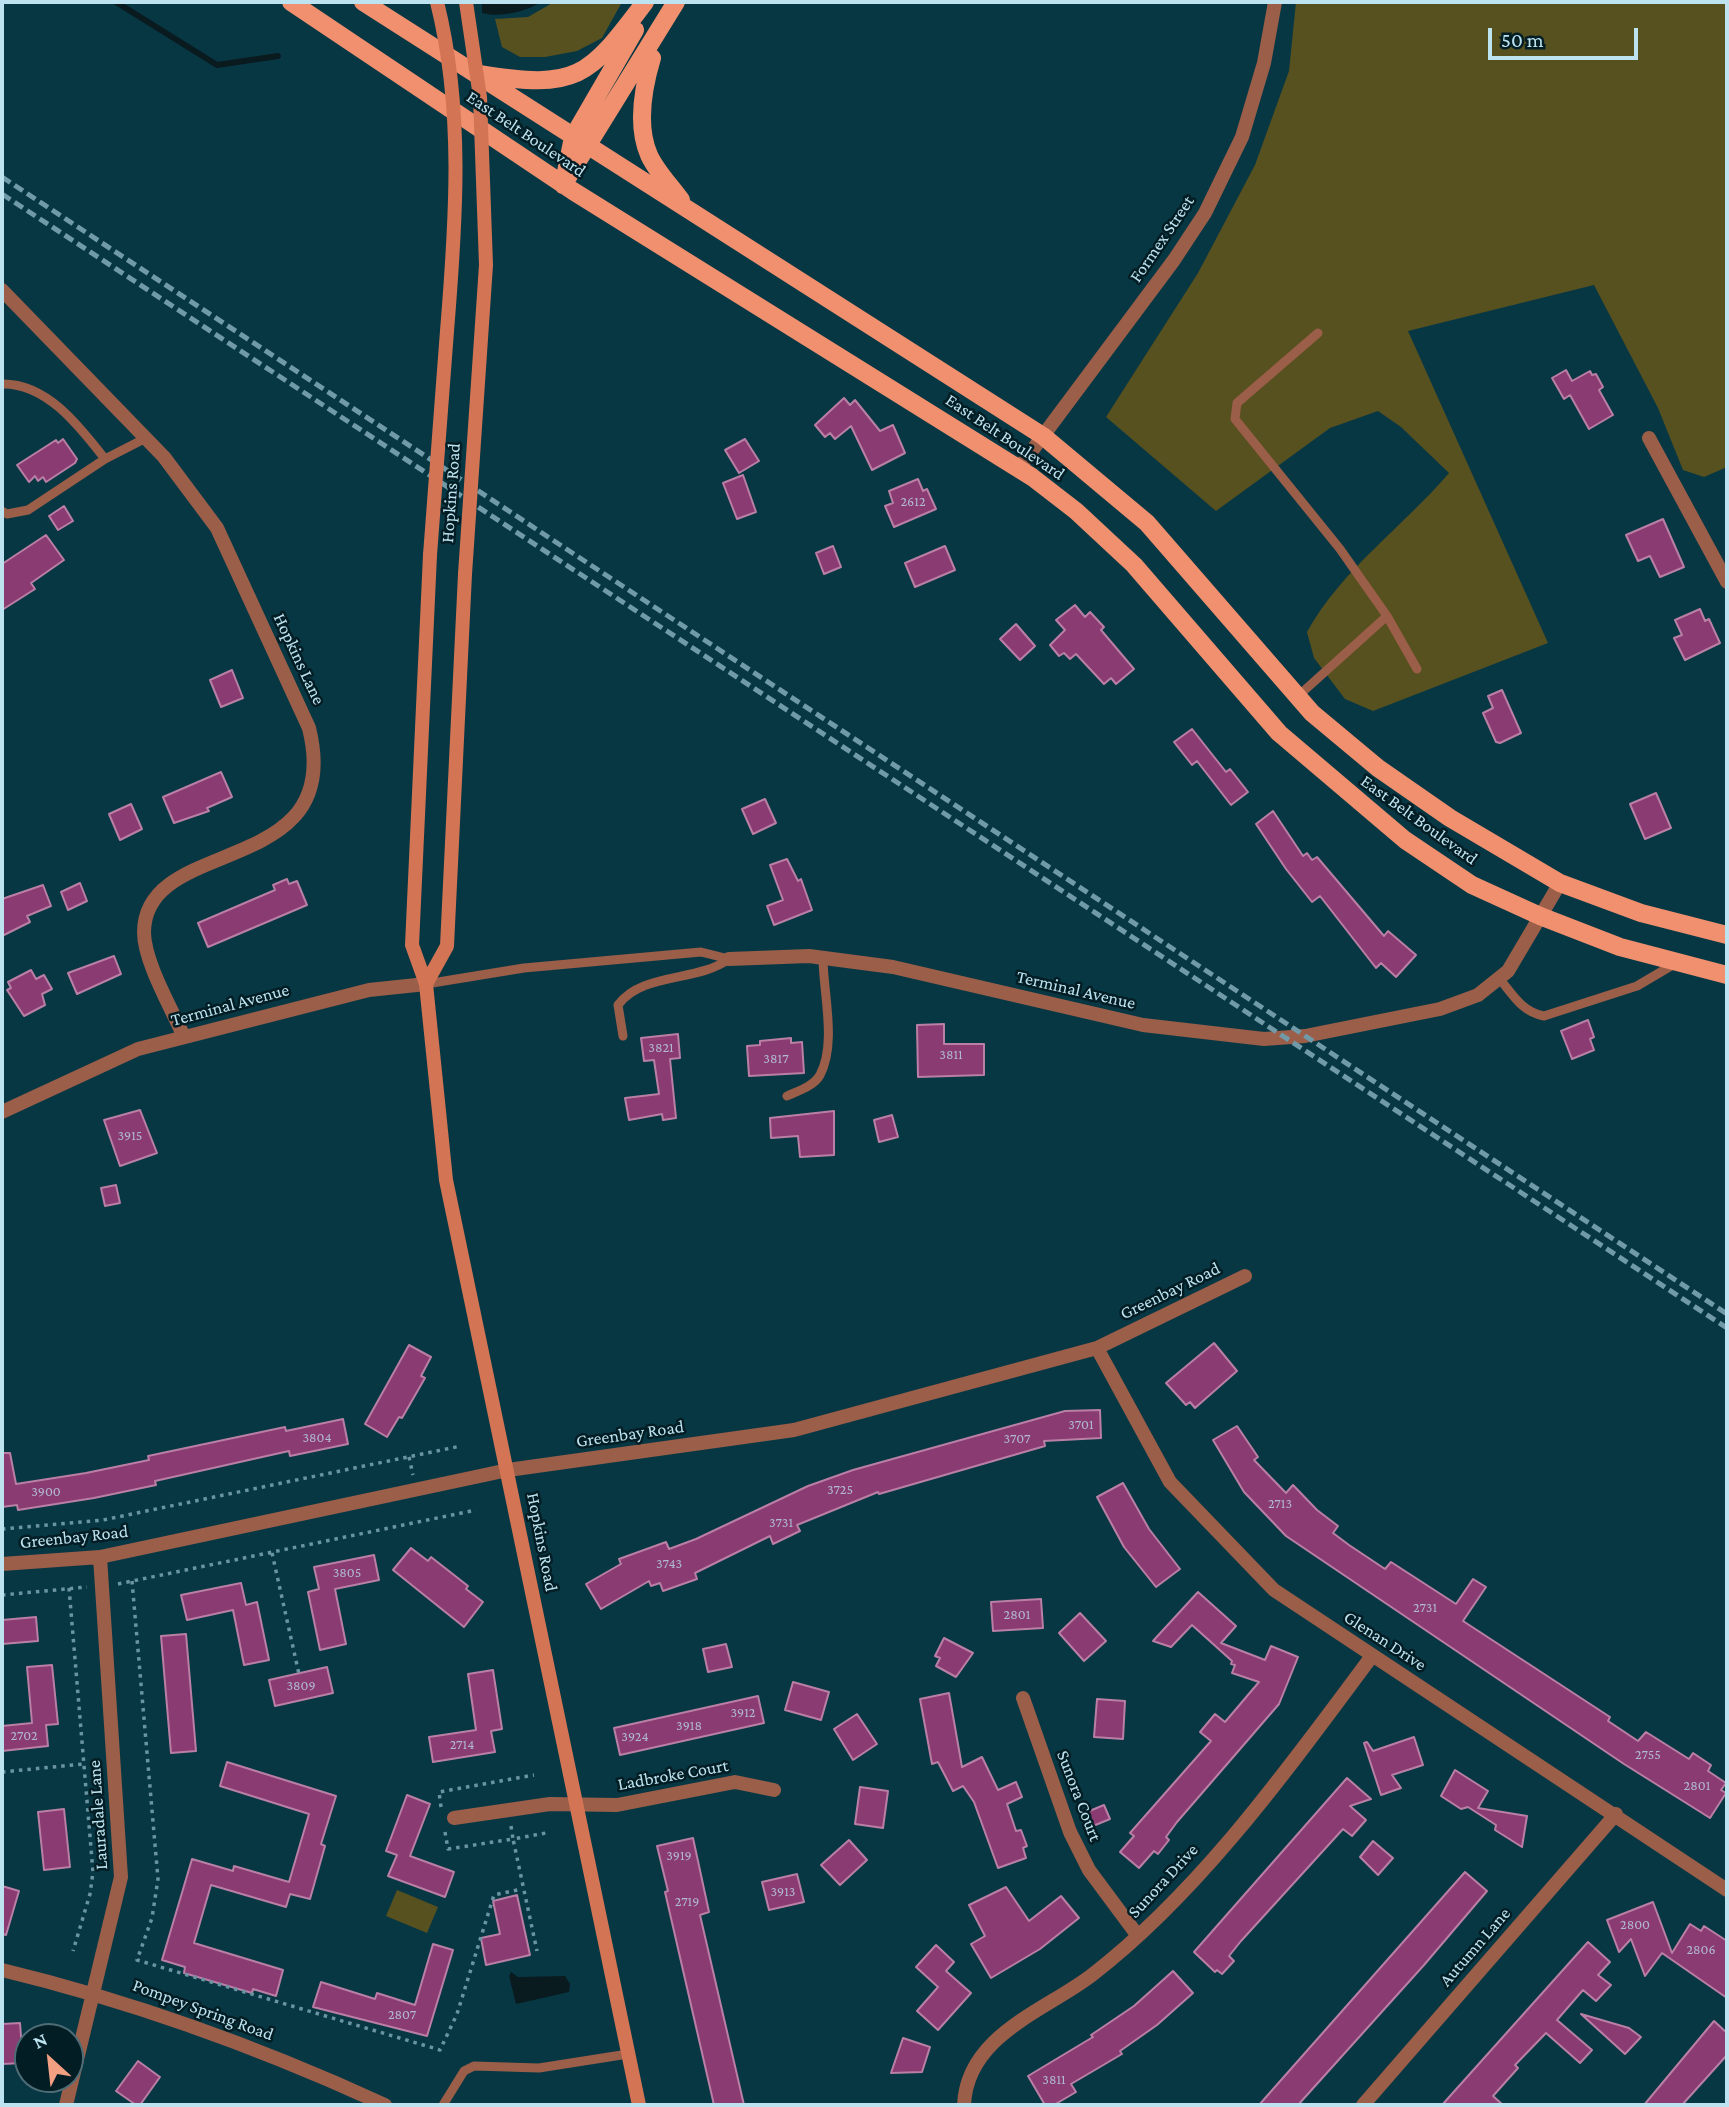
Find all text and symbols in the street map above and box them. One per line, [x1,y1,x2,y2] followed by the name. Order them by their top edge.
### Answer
[1491,14,1642,58] scale bar
[1501,28,1544,52] text: 50 m
[462,86,590,182] street label: East Belt Boulevard
[1125,192,1199,286] street label: Formex Street
[941,389,1069,485] street label: East Belt Boulevard
[437,442,465,544] street label: Hopkins Road
[900,494,926,510] house number: 2612
[268,610,330,708] street label: Hopkins Lane
[1356,770,1482,870] street label: East Belt Boulevard
[1014,966,1138,1014] street label: Terminal Avenue
[168,979,292,1031] street label: Terminal Avenue
[648,1040,674,1056] house number: 3821
[939,1047,963,1063] house number: 3811
[763,1051,789,1067] house number: 3817
[118,1128,142,1144] house number: 3915
[1116,1258,1224,1324] street label: Greenbay Road
[575,1416,685,1452] street label: Greenbay Road
[1068,1417,1094,1433] house number: 3701
[302,1430,332,1446] house number: 3804
[1004,1431,1030,1447] house number: 3707
[827,1482,853,1498] house number: 3725
[31,1484,61,1500] house number: 3900
[522,1491,562,1593] street label: Hopkins Road
[1268,1496,1292,1512] house number: 2713
[769,1515,793,1531] house number: 3731
[19,1521,129,1553] street label: Greenbay Road
[656,1556,682,1572] house number: 3743
[333,1565,361,1581] house number: 3805
[1413,1600,1437,1616] house number: 2731
[1340,1606,1430,1676] street label: Glenan Drive
[1004,1607,1030,1623] house number: 2801
[286,1678,316,1694] house number: 3809
[730,1705,756,1721] house number: 3912
[676,1718,702,1734] house number: 3918
[10,1728,38,1744] house number: 2702
[621,1729,649,1745] house number: 3924
[450,1737,474,1753] house number: 2714
[1052,1747,1106,1845] street label: Sunora Court
[1635,1747,1661,1763] house number: 2755
[616,1755,730,1795] street label: Ladbroke Court
[83,1759,113,1871] street label: Lauradale Lane
[1684,1778,1710,1794] house number: 2801
[1123,1839,1203,1923] street label: Sunora Drive
[666,1848,692,1864] house number: 3919
[771,1884,795,1900] house number: 3913
[675,1894,699,1910] house number: 2719
[1435,1903,1515,1991] street label: Autumn Lane
[1620,1917,1650,1933] house number: 2800
[1686,1942,1716,1958] house number: 2806
[130,1974,276,2046] street label: Pompey Spring Road
[388,2007,416,2023] house number: 2807
[14,2023,84,2093] north arrow
[30,2028,51,2053] text: N
[1042,2072,1066,2088] house number: 3811

